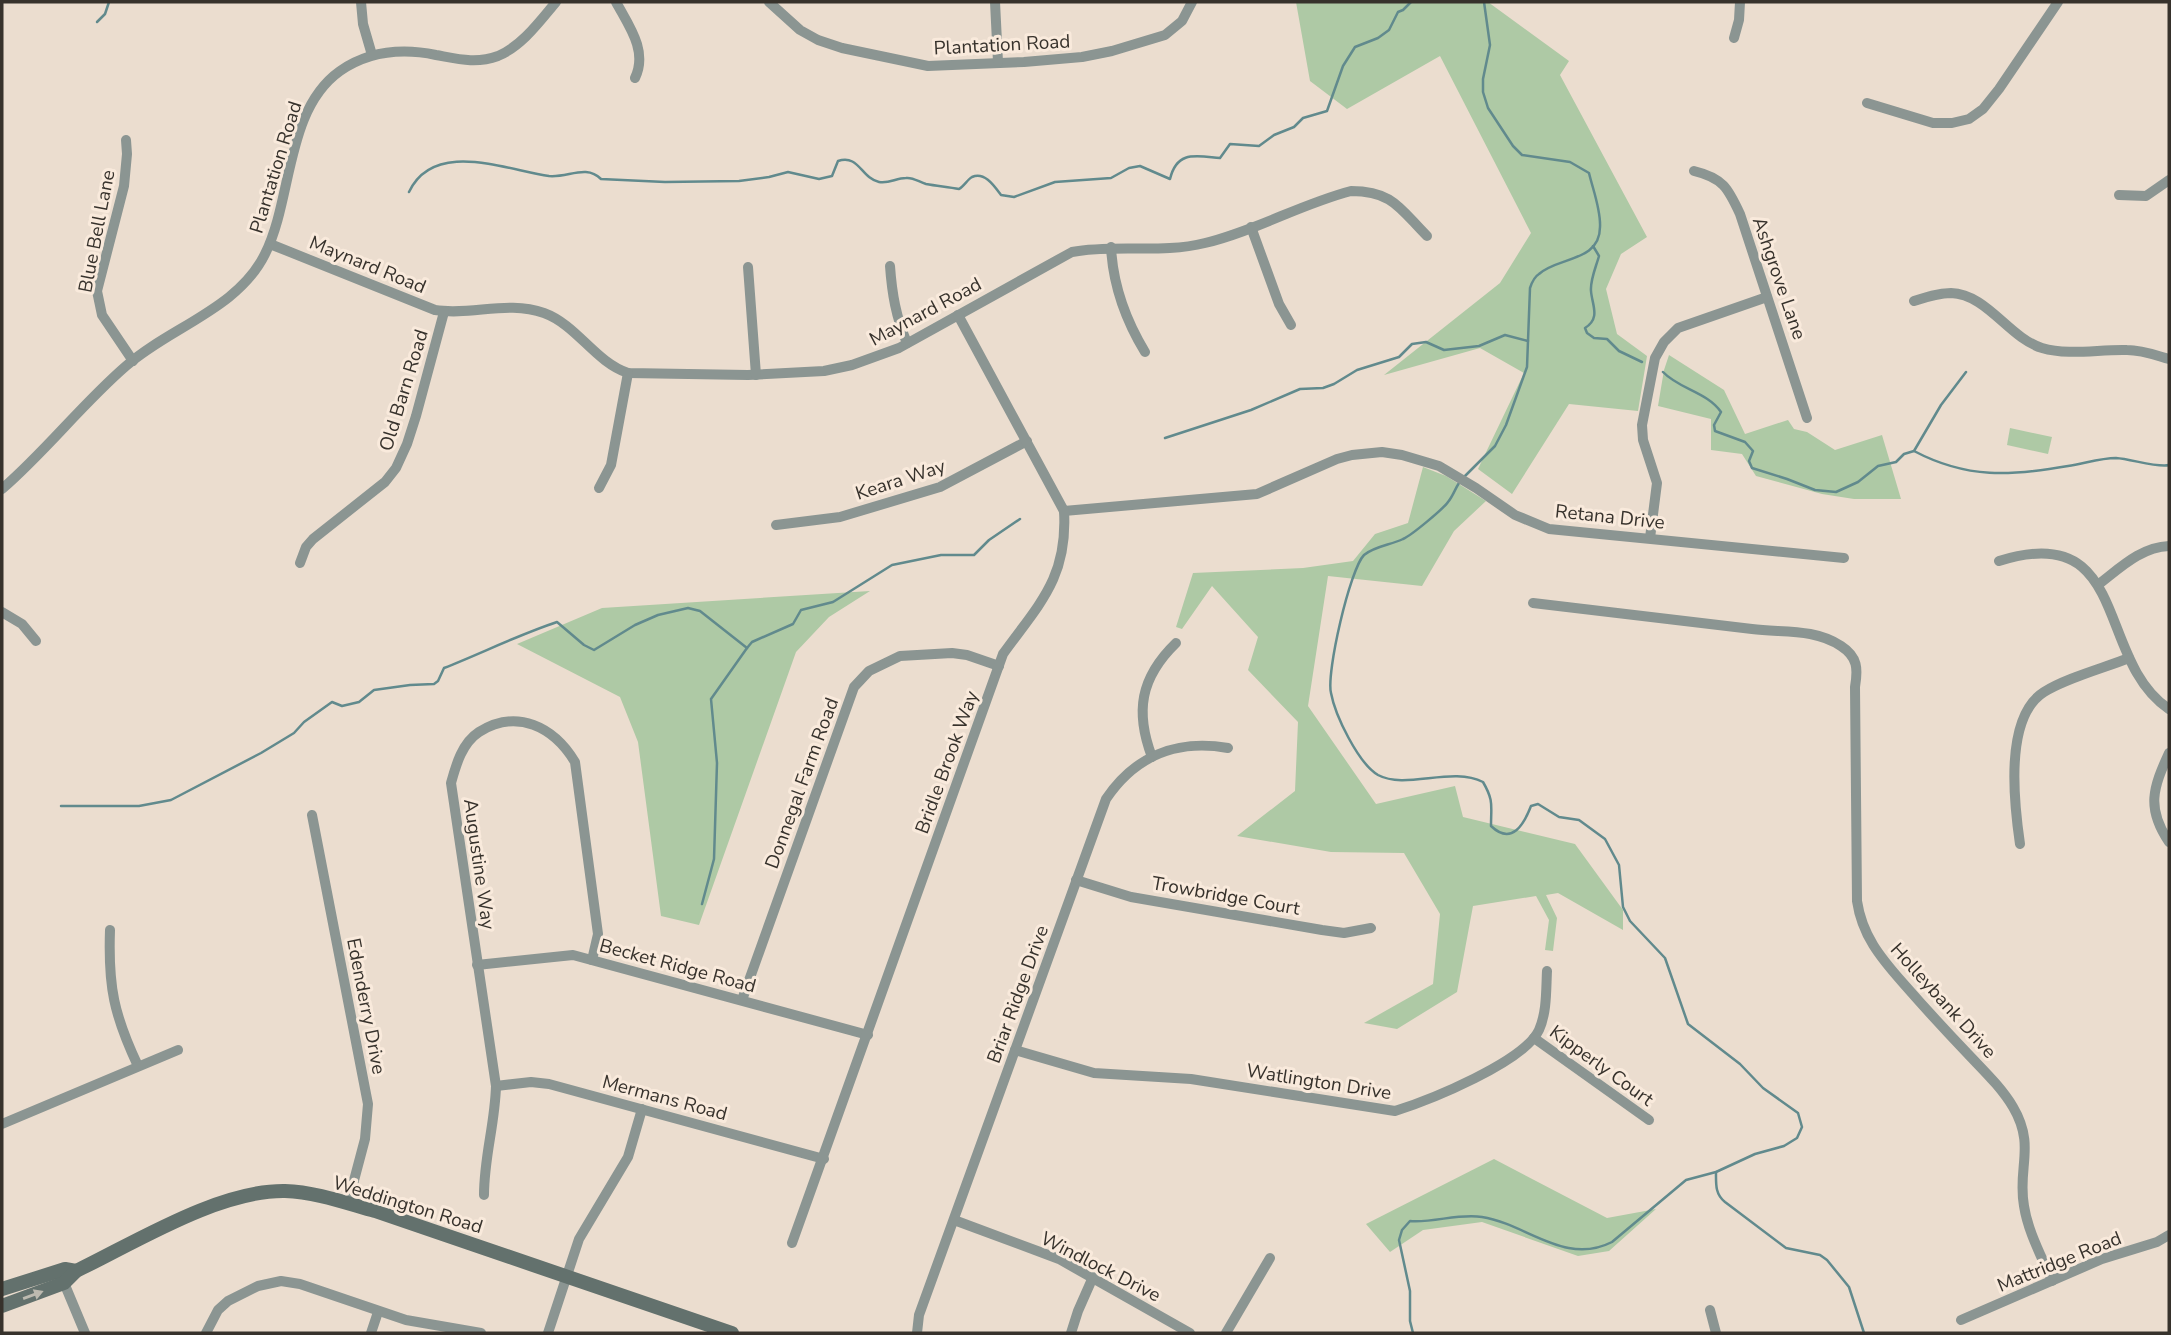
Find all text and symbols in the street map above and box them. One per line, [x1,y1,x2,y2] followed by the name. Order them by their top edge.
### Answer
[933,28,1071,62] street label: Plantation Road
[244,98,308,236] street label: Plantation Road
[72,168,122,295] street label: Blue Bell Lane
[1746,214,1812,343] street label: Ashgrove Lane
[305,230,430,300] street label: Maynard Road
[865,271,986,352] street label: Maynard Road
[373,326,435,454] street label: Old Barn Road
[852,453,949,507] street label: Keara Way
[1554,498,1666,536] street label: Retana Drive
[909,687,985,837] street label: Bridle Brook Way
[759,694,845,873] street label: Donnegal Farm Road
[457,797,501,931] street label: Augustine Way
[1150,870,1302,922] street label: Trowbridge Court
[981,922,1055,1067] street label: Briar Ridge Drive
[597,933,759,999] street label: Becket Ridge Road
[340,936,392,1076] street label: Edenderry Drive
[1884,937,2002,1064] street label: Holleybank Drive
[1544,1019,1659,1113] street label: Kipperly Court
[1245,1058,1393,1106] street label: Watlington Drive
[599,1069,730,1127] street label: Mermans Road
[330,1170,486,1240] street label: Weddington Road
[1036,1225,1165,1308] street label: Windlock Drive
[1993,1225,2125,1299] street label: Mattridge Road
[23,1290,44,1301] one-way arrow

